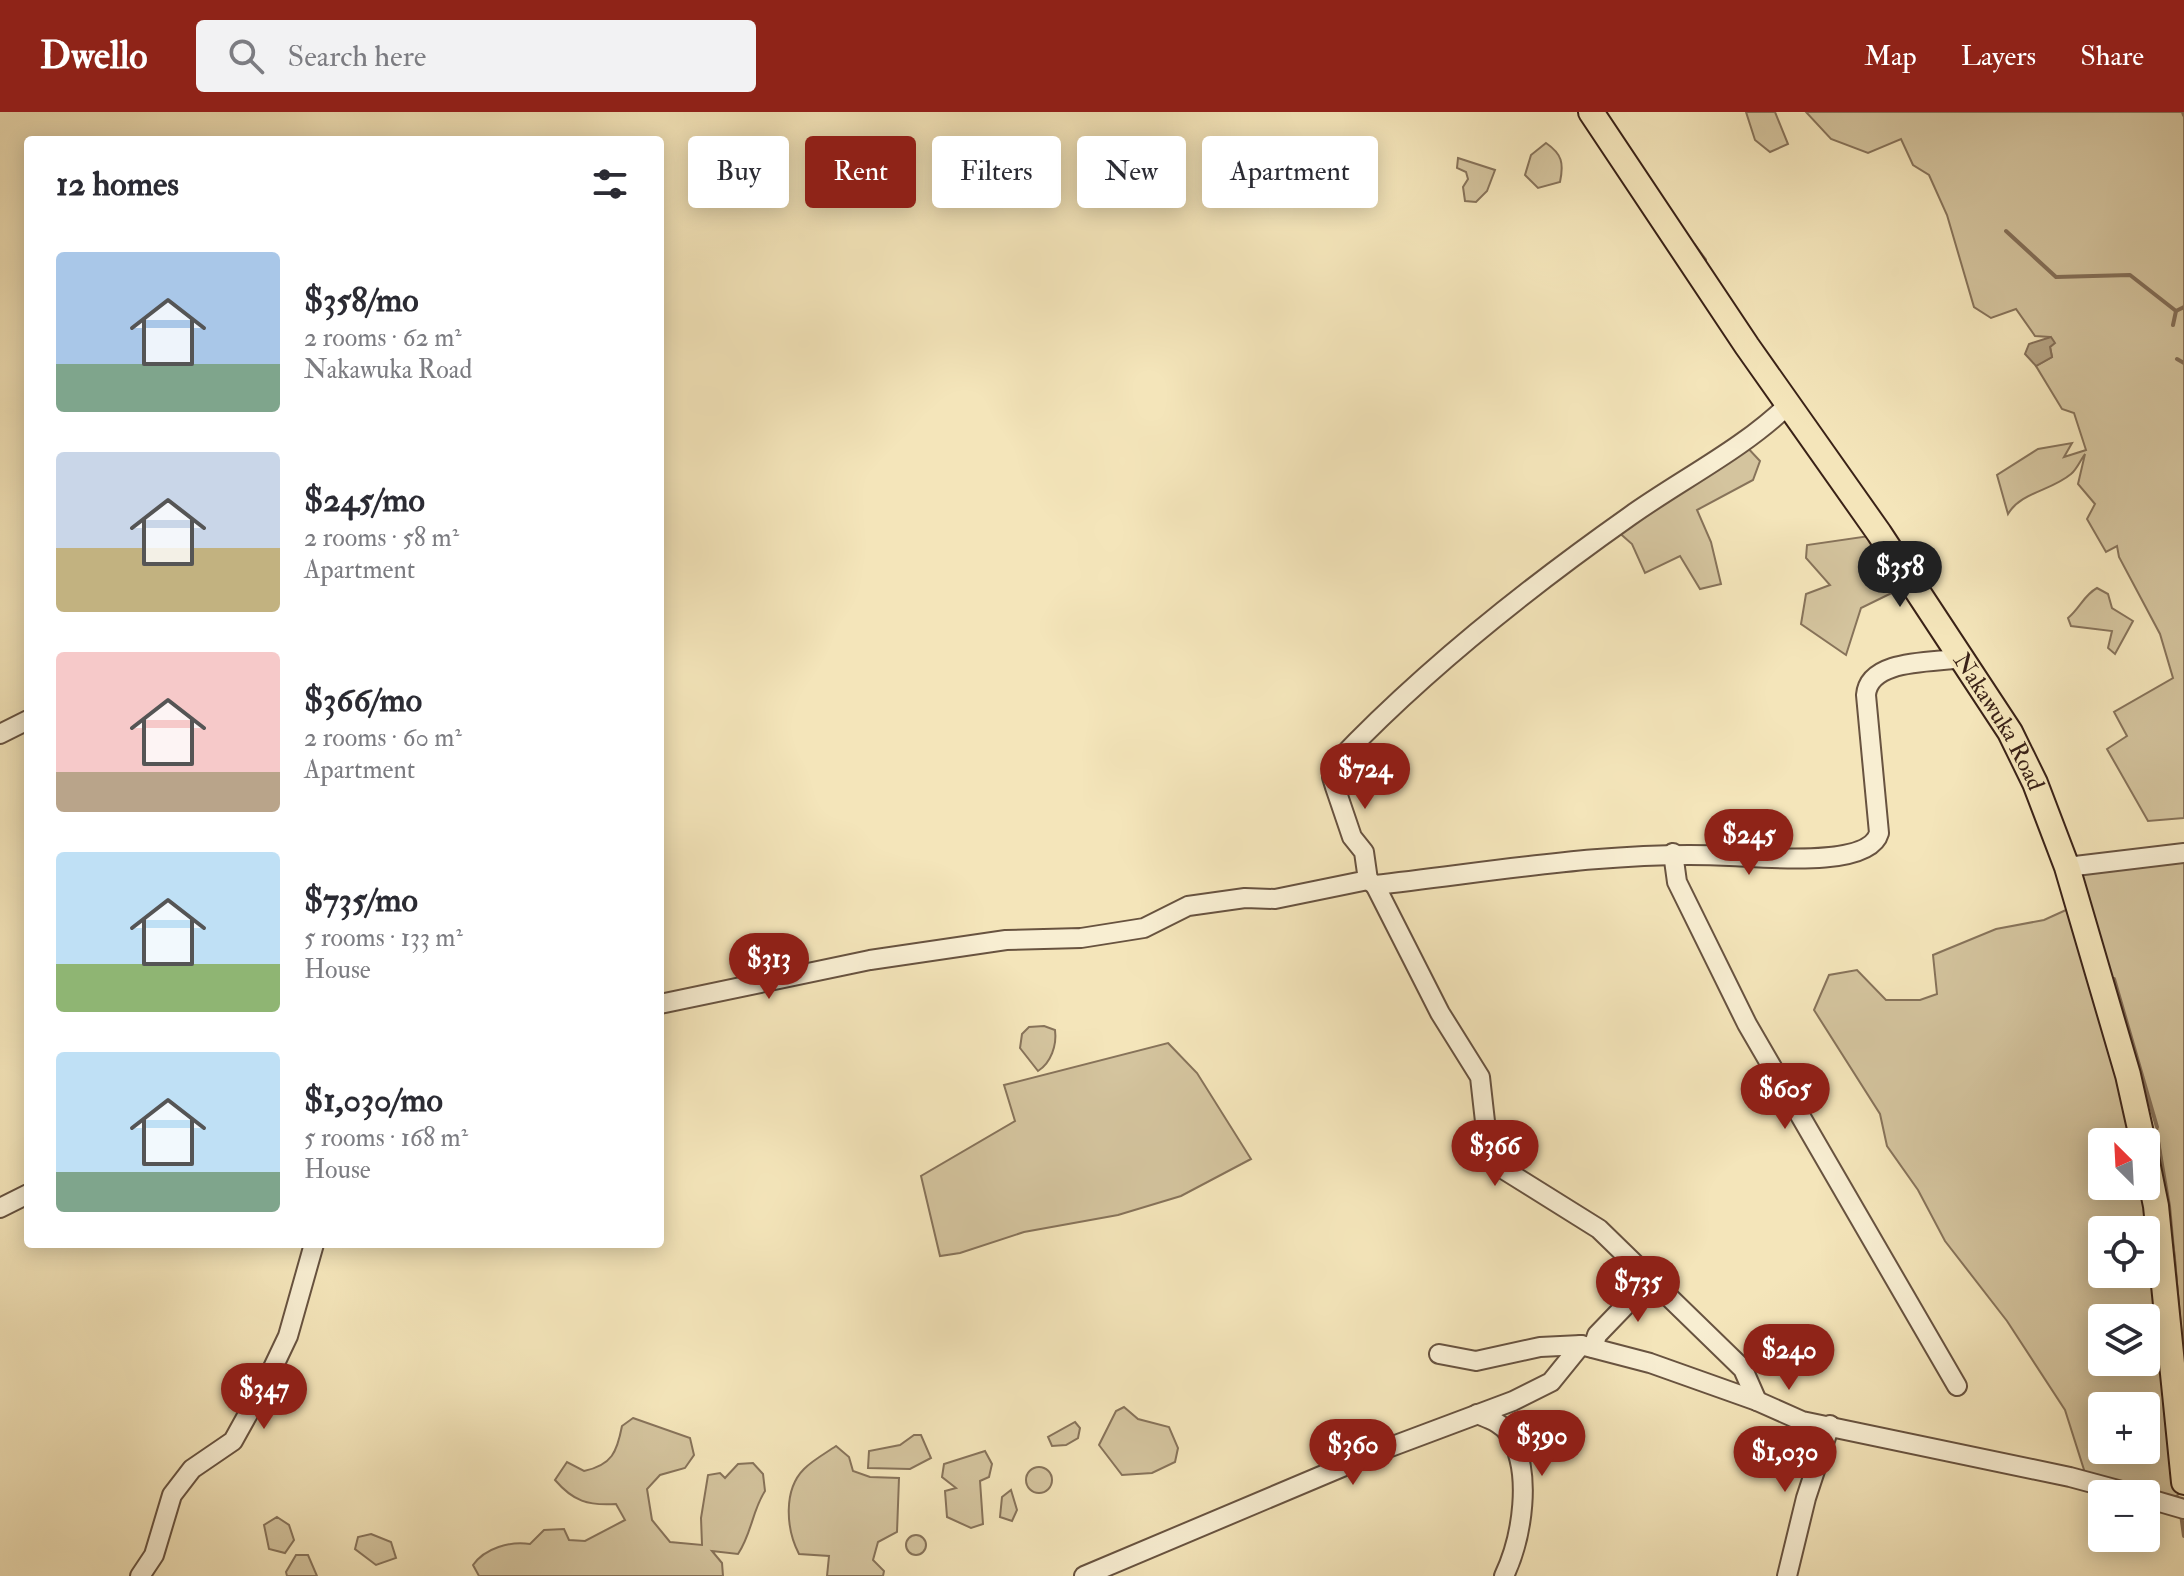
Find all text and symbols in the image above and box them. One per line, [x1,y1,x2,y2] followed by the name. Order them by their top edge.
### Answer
[196,20,756,92] search box
[40,32,148,80] text: Dwello
[224,34,268,78] icon: search
[288,38,426,75] text: Search here
[1864,39,1917,74] text: Map
[1961,39,2036,74] text: Layers
[2080,39,2144,74] text: Share
[688,136,789,208] chip: Buy
[805,136,916,208] chip: Rent
[932,136,1061,208] chip: Filters
[1077,136,1186,208] chip: New
[1202,136,1378,208] chip: Apartment
[588,162,632,206] icon: filters
[56,163,179,206] text: 12 homes
[304,279,419,322] text: $358/mo
[120,284,216,380] icon: home
[304,322,462,354] text: 2 rooms · 62 m²
[304,354,472,386] text: Nakawuka Road
[304,479,425,522] text: $245/mo
[120,484,216,580] icon: home
[304,522,459,554] text: 2 rooms · 58 m²
[1853,541,1947,609] pin: $358
[1876,551,1924,583] text: $358
[304,554,415,586] text: Apartment
[1946,647,2051,795] street label: Nakawuka Road
[304,679,422,722] text: $366/mo
[120,684,216,780] icon: home
[304,722,462,754] text: 2 rooms · 60 m²
[1318,743,1412,811] pin: $724
[1338,753,1392,785] text: $724
[304,754,415,786] text: Apartment
[1702,809,1796,877] pin: $245
[1722,819,1776,851] text: $245
[304,879,418,922] text: $735/mo
[120,884,216,980] icon: home
[304,922,463,954] text: 5 rooms · 133 m²
[722,933,816,1001] pin: $313
[747,943,791,975] text: $313
[304,954,371,986] text: House
[1738,1063,1832,1131] pin: $605
[1759,1073,1811,1105] text: $605
[304,1079,443,1122] text: $1,030/mo
[120,1084,216,1180] icon: home
[1448,1120,1542,1188] pin: $366
[304,1122,468,1154] text: 5 rooms · 168 m²
[2088,1128,2160,1200] north arrow
[2088,1128,2160,1552] map controls
[1470,1130,1520,1162] text: $366
[304,1154,371,1186] text: House
[2088,1216,2160,1288] button: locate
[1591,1256,1685,1324] pin: $735
[1614,1266,1662,1298] text: $735
[2088,1304,2160,1376] button: layers
[1742,1324,1836,1392] pin: $240
[1761,1334,1817,1366] text: $240
[217,1363,311,1431] pin: $347
[239,1373,289,1405] text: $347
[2088,1392,2160,1464] button: +
[1495,1410,1589,1478] pin: $390
[1306,1419,1400,1487] pin: $360
[1516,1420,1568,1452] text: $390
[1720,1426,1850,1494] pin: $1,030
[1327,1429,1379,1461] text: $360
[1752,1436,1818,1468] text: $1,030
[2088,1480,2160,1552] button: −

